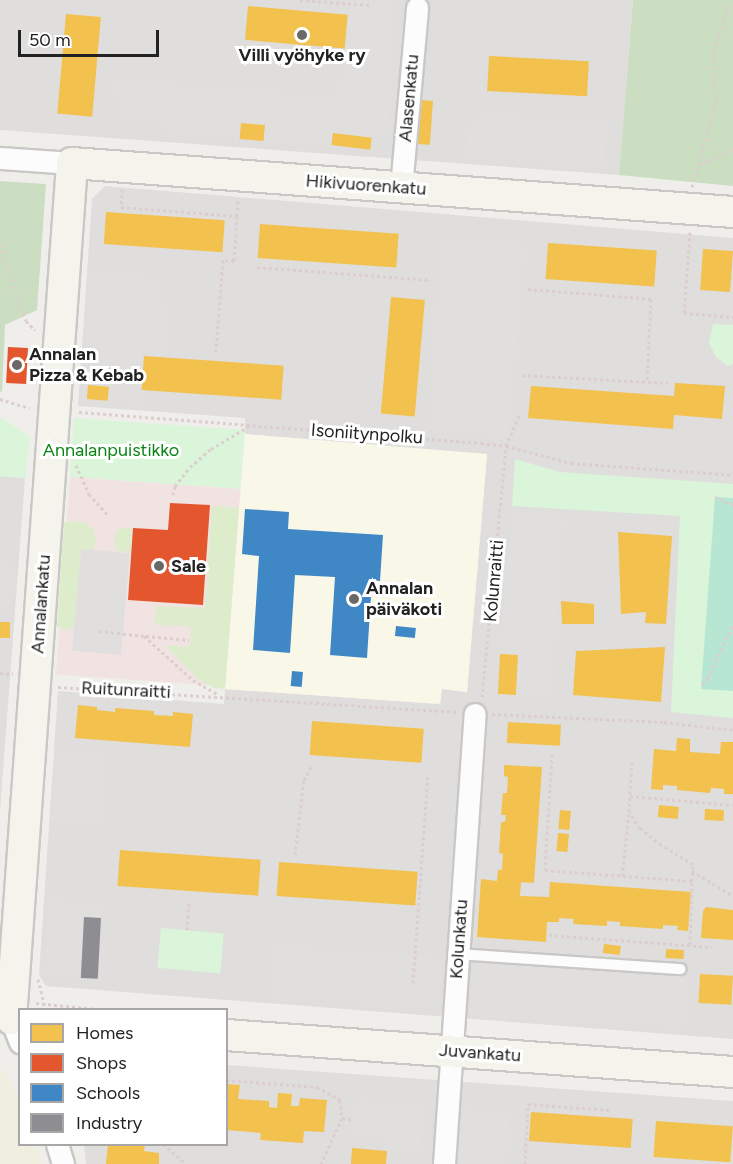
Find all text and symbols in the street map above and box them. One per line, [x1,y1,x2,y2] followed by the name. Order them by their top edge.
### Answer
[21,18,162,56] scale bar
[295,28,309,42] marker: Villi vyöhyke ry
[29,29,71,51] text: 50 m
[238,44,366,66] place label: Villi vyöhyke ry
[394,53,424,143] street label: Alasenkatu
[305,170,427,200] street label: Hikivuorenkatu
[29,344,144,386] place label: Annalan Pizza & Kebab
[10,358,24,372] marker: Annalan Pizza & Kebab
[310,419,424,449] street label: Isoniitynpolku
[43,439,179,461] park label: Annalanpuistikko
[480,539,508,623] street label: Kolunraitti
[27,554,55,654] street label: Annalankatu
[171,555,206,577] place label: Sale
[152,559,166,573] marker: Sale
[366,578,442,620] place label: Annalan päiväkoti
[347,592,361,606] marker: Annalan päiväkoti
[81,677,171,703] street label: Ruitunraitti
[445,898,473,980] street label: Kolunkatu
[18,1008,228,1146] legend
[76,1022,134,1044] text: Homes
[438,1039,522,1067] street label: Juvankatu
[76,1052,127,1074] text: Shops
[76,1082,140,1104] text: Schools
[76,1112,142,1134] text: Industry

